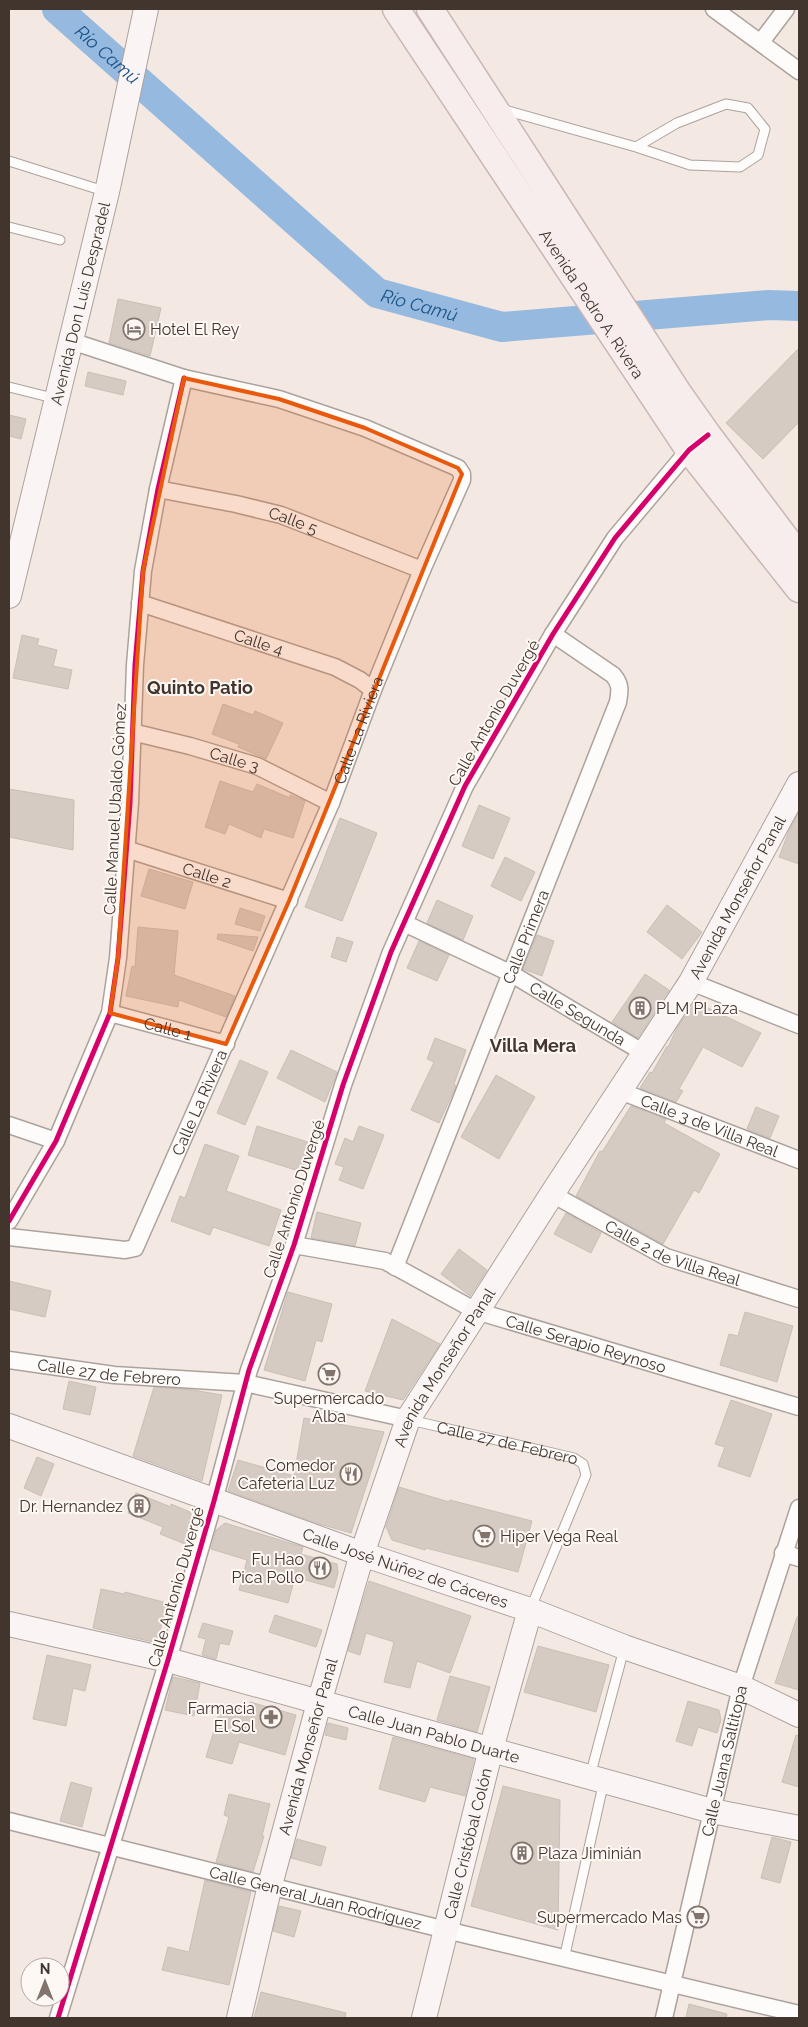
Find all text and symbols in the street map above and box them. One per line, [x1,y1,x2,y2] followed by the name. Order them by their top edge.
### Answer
[72,20,144,88] water label: Río Camú
[46,199,114,407] street label: Avenida Don Luis Despradel
[536,226,648,382] street label: Avenida Pedro A. Rivera
[379,284,460,325] water label: Río Camú
[122,317,146,341] hotel icon: Hotel El Rey
[150,320,240,339] place label: Hotel El Rey
[267,503,321,538] street label: Calle 5
[232,625,286,659] street label: Calle 4
[444,636,544,790] street label: Calle Antonio Duvergé
[329,673,387,787] street label: Calle La Riviera
[147,677,253,698] district label: Quinto Patio
[100,702,130,915] street label: Calle Manuel Ubaldo Gómez
[207,743,261,776] street label: Calle 3
[685,812,790,982] street label: Avenida Monseñor Panal
[180,858,234,892] street label: Calle 2
[498,887,552,987] street label: Calle Primera
[526,977,629,1049] street label: Calle Segunda
[628,996,652,1020] building icon: PLM PLaza
[656,999,738,1018] place label: PLM PLaza
[142,1013,194,1044] street label: Calle 1
[490,1035,576,1056] district label: Villa Mera
[168,1047,231,1158] street label: Calle La Riviera
[638,1090,782,1161] street label: Calle 3 de Villa Real
[259,1117,329,1281] street label: Calle Antonio Duvergé
[602,1216,744,1290] street label: Calle 2 de Villa Real
[390,1284,499,1450] street label: Avenida Monseñor Panal
[503,1311,669,1377] street label: Calle Serapio Reynoso
[36,1355,182,1389] street label: Calle 27 de Febrero
[317,1362,341,1386] supermarket icon: Supermercado Alba
[274,1389,384,1426] place label: Supermercado Alba
[435,1417,580,1468] street label: Calle 27 de Febrero
[238,1456,335,1493] place label: Comedor Cafeteria Luz
[339,1462,363,1486] restaurant icon: Comedor Cafeteria Luz
[127,1494,151,1518] building icon: Dr. Hernandez
[19,1497,123,1516] place label: Dr. Hernandez
[144,1505,208,1669] street label: Calle Antonio Duvergé
[300,1524,511,1612] street label: Calle José Núñez de Cáceres
[472,1524,496,1548] supermarket icon: Hiper Vega Real
[500,1527,619,1546] place label: Hiper Vega Real
[231,1550,304,1587] place label: Fu Hao Pica Pollo
[308,1556,332,1580] restaurant icon: Fu Hao Pica Pollo
[274,1655,341,1837] street label: Avenida Monseñor Panal
[697,1683,751,1838] street label: Calle Juana Saltitopa
[188,1699,256,1736] place label: Farmacia El Sol
[346,1701,522,1767] street label: Calle Juan Pablo Duarte
[259,1705,283,1729] pharmacy icon: Farmacia El Sol
[440,1766,495,1921] street label: Calle Cristóbal Colón
[510,1841,534,1865] building icon: Plaza Jiminián
[538,1844,642,1863] place label: Plaza Jiminián
[208,1862,424,1933] street label: Calle General Juan Rodríguez
[686,1905,710,1929] supermarket icon: Supermercado Mas
[537,1908,682,1927] place label: Supermercado Mas
[20,1957,70,2007] north arrow
[40,1961,50,1977] text: N

